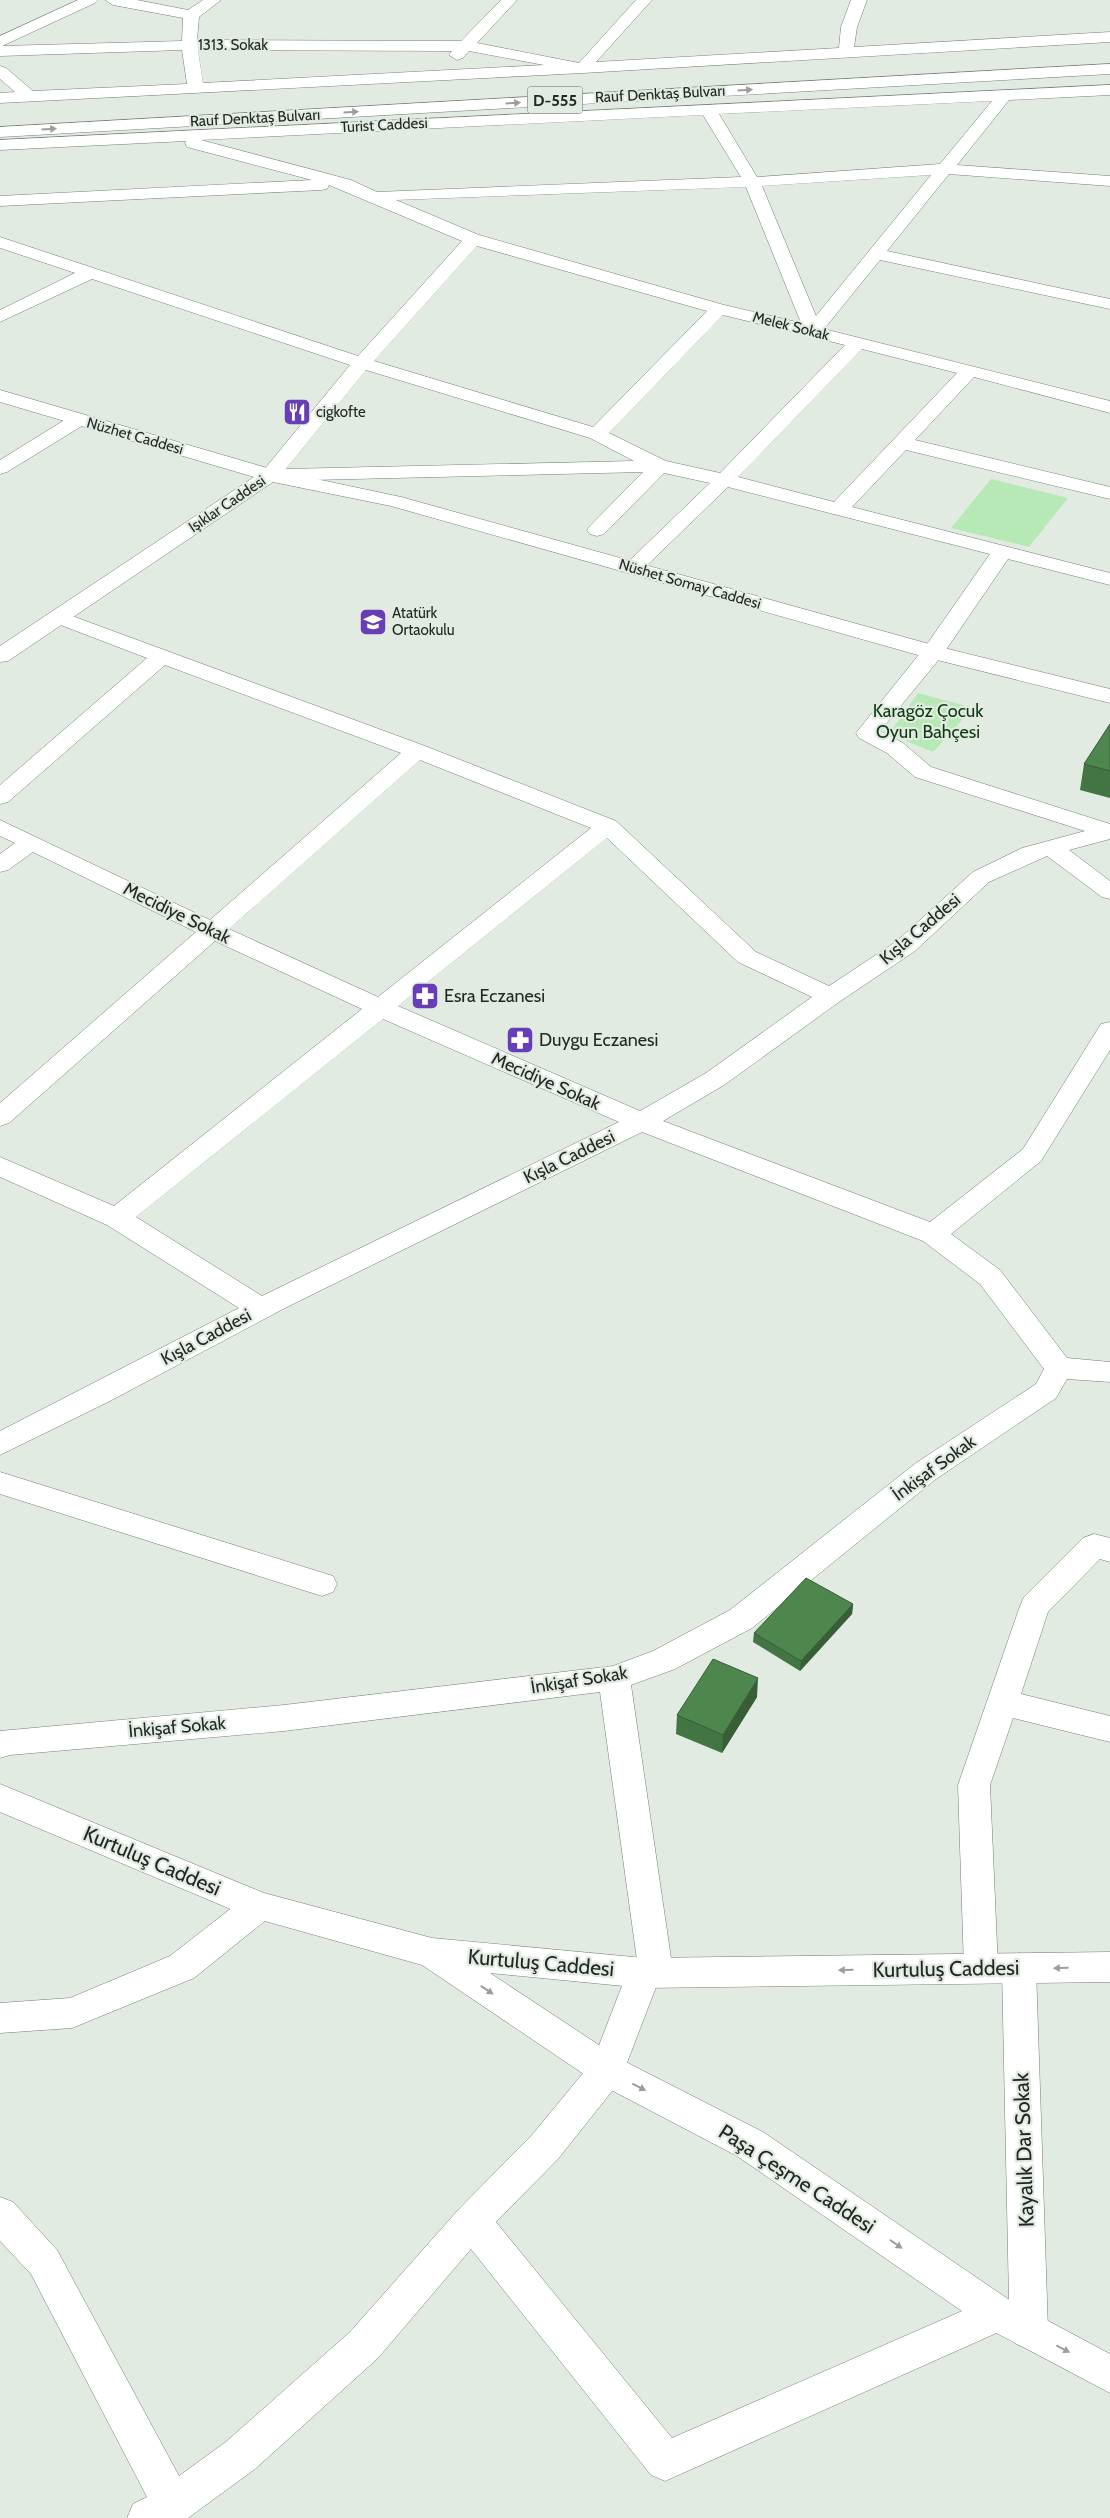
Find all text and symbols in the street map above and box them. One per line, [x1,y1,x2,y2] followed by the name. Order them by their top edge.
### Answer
[198,36,268,54] street label: 1313. Sokak
[594,82,726,106] street label: Rauf Denktaş Bulvarı
[737,85,753,93] one-way arrow
[528,86,582,114] road number: D-555
[505,98,521,106] one-way arrow
[189,106,321,130] street label: Rauf Denktaş Bulvarı
[343,108,359,116] one-way arrow
[340,114,428,136] street label: Turist Caddesi
[41,125,57,133] one-way arrow
[751,308,832,344] street label: Melek Sokak
[282,397,312,427] restaurant icon: cigkofte
[316,403,366,421] place label: cigkofte
[85,414,185,458] street label: Nüzhet Caddesi
[185,472,269,536] street label: Işıklar Caddesi
[617,555,763,613] street label: Nüshet Somay Caddesi
[392,604,455,639] place label: Atatürk Ortaokulu
[358,607,388,637] school or university icon: Atatürk Ortaokulu
[873,700,984,743] park label: Karagöz Çocuk Oyun Bahçesi
[120,878,235,949] street label: Mecidiye Sokak
[875,889,965,969] street label: Kışla Caddesi
[410,981,440,1011] pharmacy icon: Esra Eczanesi
[444,985,545,1007] place label: Esra Eczanesi
[505,1025,535,1055] pharmacy icon: Duygu Eczanesi
[539,1029,658,1051] place label: Duygu Eczanesi
[488,1047,605,1115] street label: Mecidiye Sokak
[520,1125,618,1189] street label: Kışla Caddesi
[157,1304,255,1370] street label: Kışla Caddesi
[888,1430,981,1506] street label: İnkişaf Sokak
[529,1661,630,1699] street label: İnkişaf Sokak
[127,1712,228,1742] street label: İnkişaf Sokak
[80,1820,225,1901] street label: Kurtuluş Caddesi
[467,1944,615,1981] street label: Kurtuluş Caddesi
[872,1955,1020,1982] street label: Kurtuluş Caddesi
[1053,1964,1069,1972] one-way arrow
[838,1966,854,1974] one-way arrow
[481,1985,494,1995] one-way arrow
[1008,2072,1039,2228] street label: Kayalık Dar Sokak
[632,2083,646,2091] one-way arrow
[714,2119,880,2238] street label: Paşa Çeşme Caddesi
[890,2240,903,2249] one-way arrow
[1056,2345,1071,2353] one-way arrow

